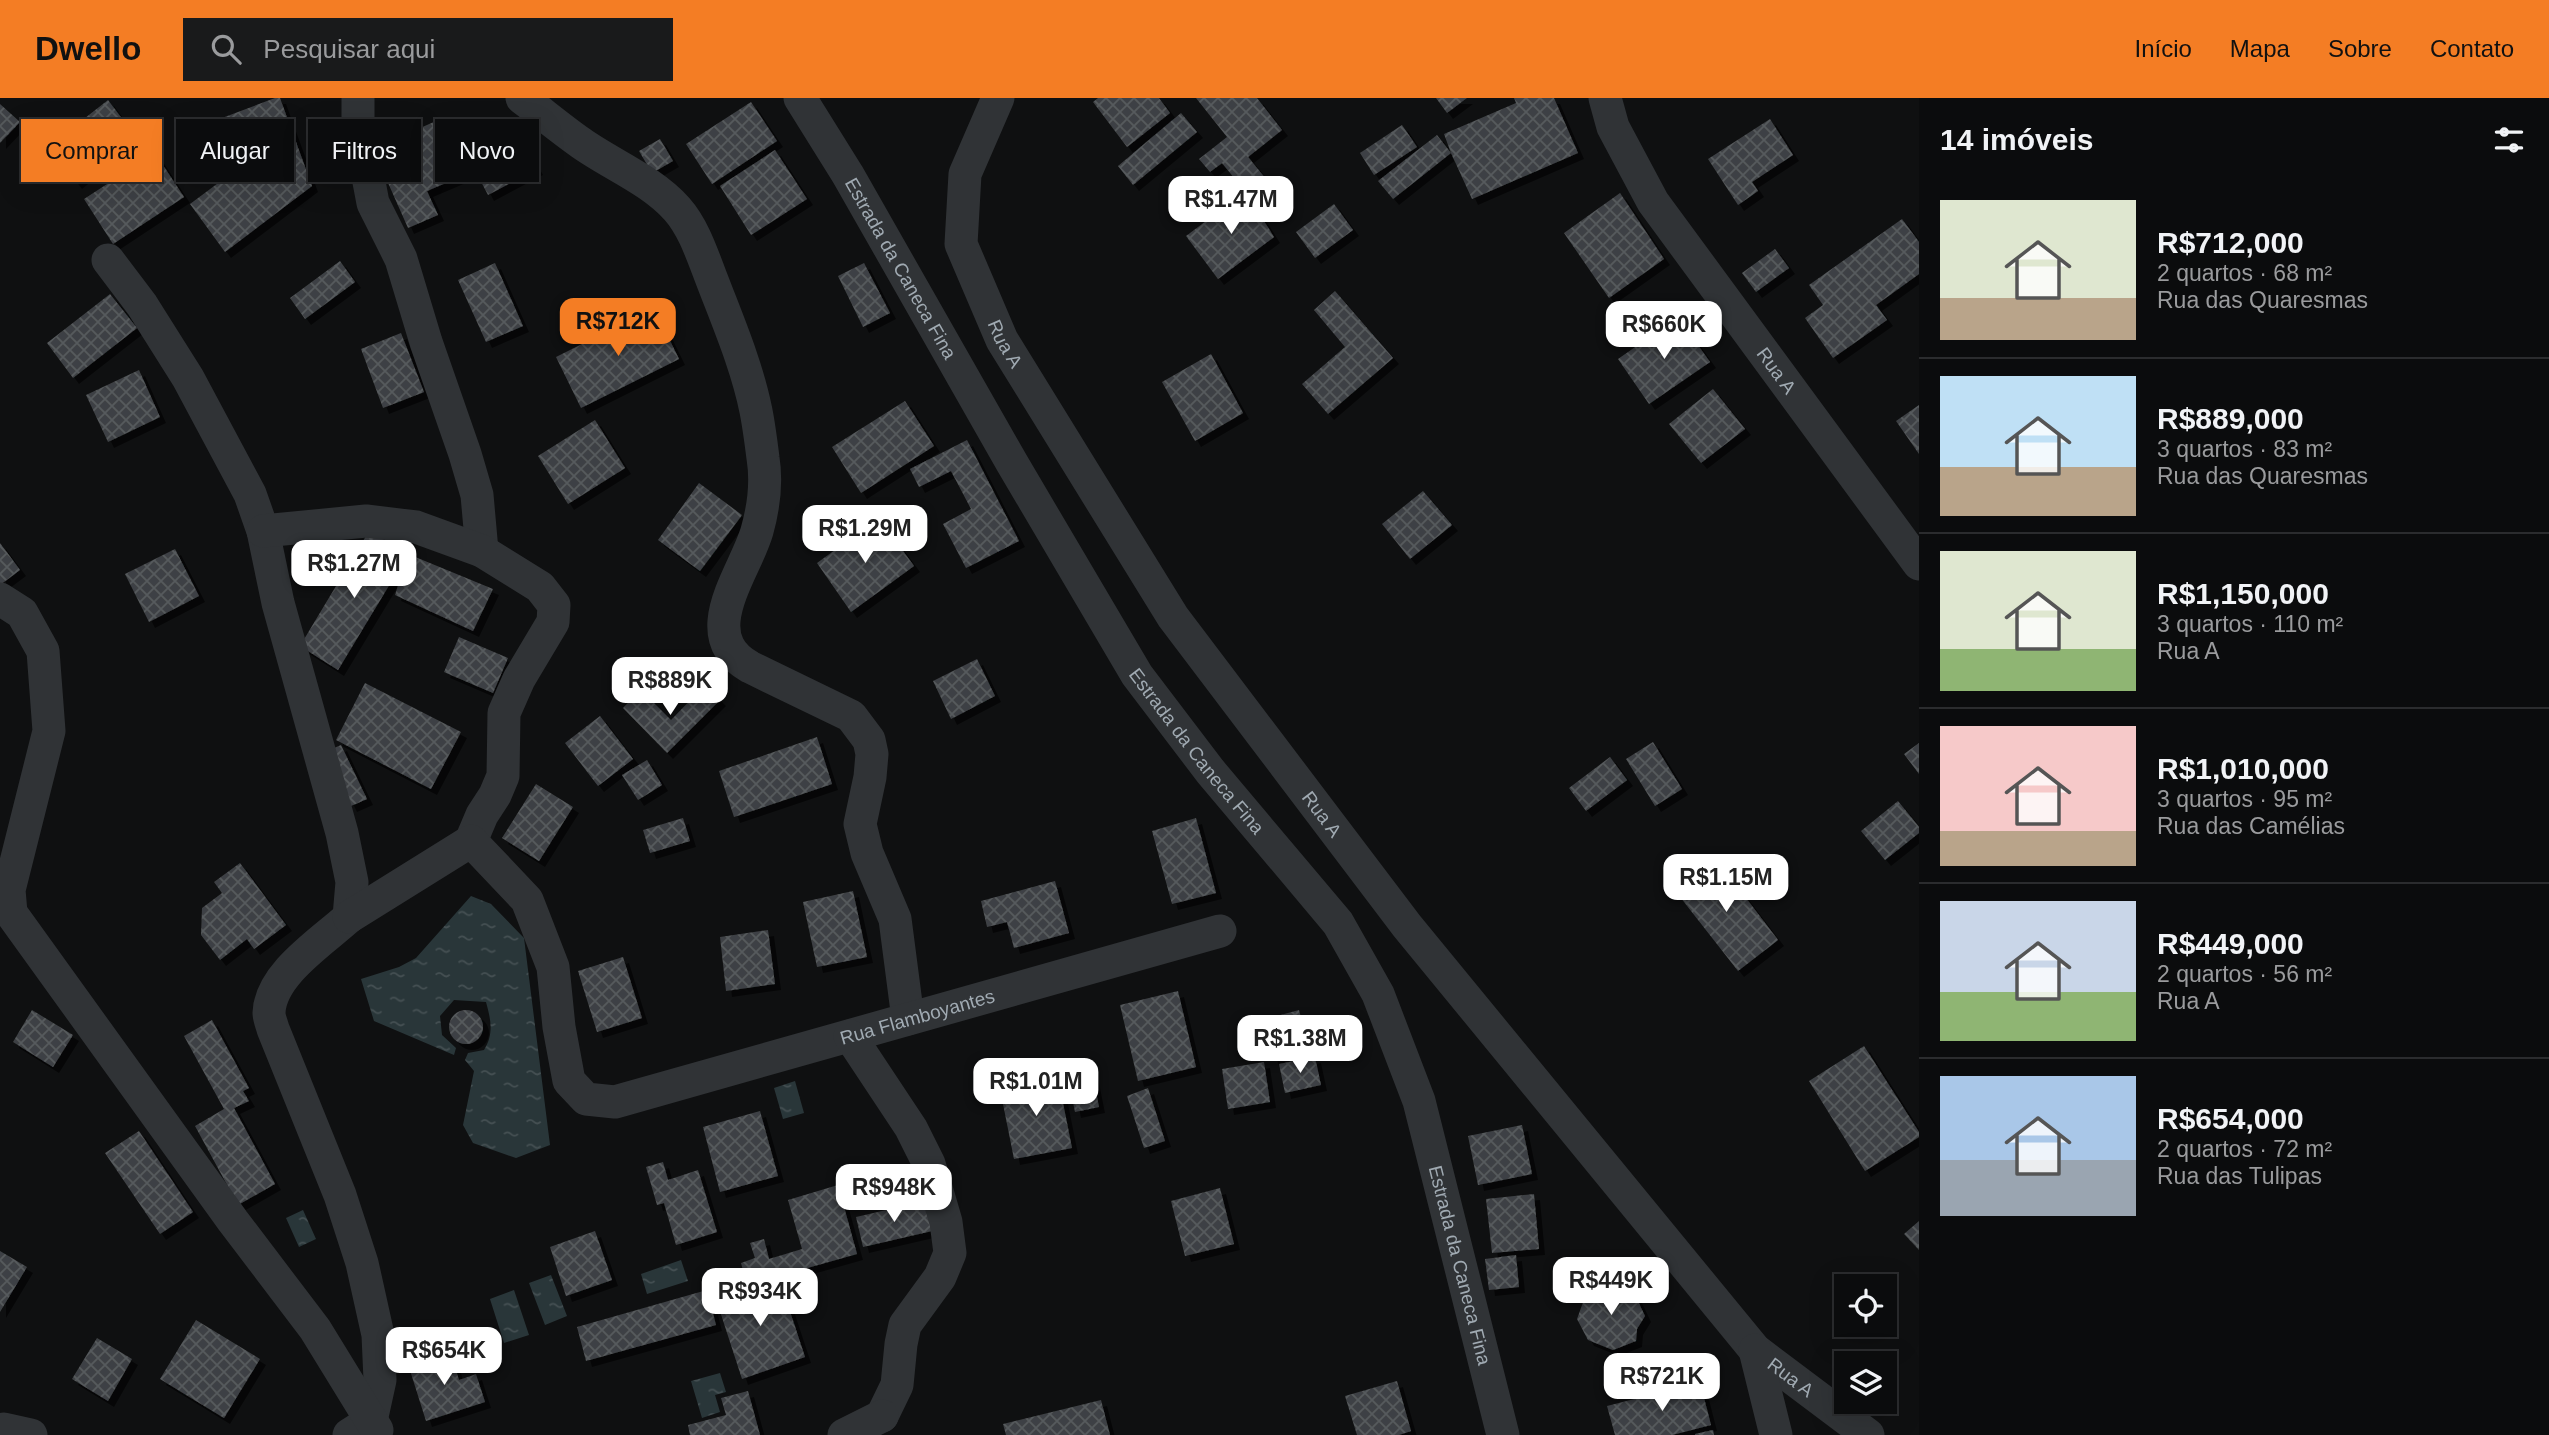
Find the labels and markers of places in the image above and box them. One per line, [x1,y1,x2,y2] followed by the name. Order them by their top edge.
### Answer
[1166,176,1296,236] pin: R$1.47M
[561,299,675,358] pin: R$712K
[1607,302,1721,361] pin: R$660K
[800,505,930,565] pin: R$1.29M
[289,540,419,600] pin: R$1.27M
[613,658,727,717] pin: R$889K
[1661,854,1791,914] pin: R$1.15M
[1235,1016,1365,1075] pin: R$1.38M
[971,1058,1101,1118] pin: R$1.01M
[837,1164,951,1224] pin: R$948K
[1554,1258,1668,1317] pin: R$449K
[703,1268,817,1328] pin: R$934K
[387,1328,501,1387] pin: R$654K
[1605,1354,1719,1413] pin: R$721K

